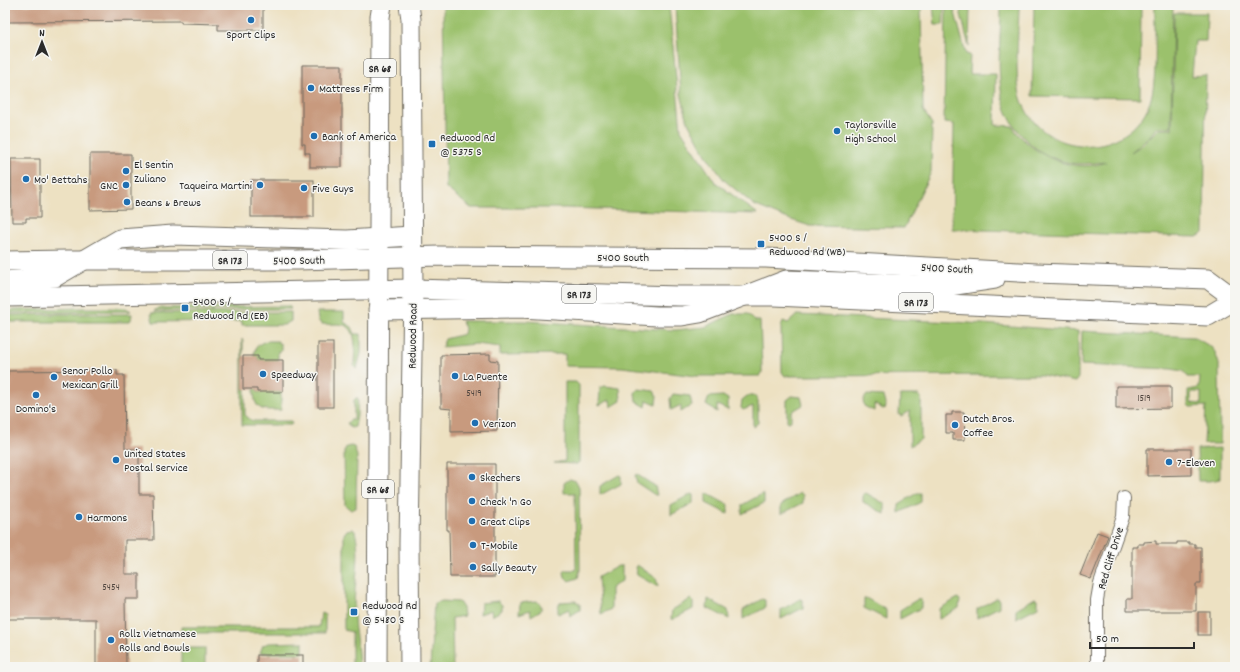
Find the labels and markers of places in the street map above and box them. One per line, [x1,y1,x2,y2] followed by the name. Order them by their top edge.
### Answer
[246,15,256,25] marker: Sport Clips
[226,27,276,44] place label: Sport Clips
[319,81,383,98] place label: Mattress Firm
[306,83,316,93] marker: Mattress Firm
[845,117,896,148] place label: Taylorsville High School
[832,126,842,136] marker: Taylorsville High School
[322,129,396,146] place label: Bank of America
[440,130,495,161] place label: Redwood Rd @ 5375 S
[309,131,319,141] marker: Bank of America
[427,139,437,149] marker: Redwood Rd @ 5375 S
[134,157,174,188] place label: El Sentin Zuliano
[121,166,131,176] marker: El Sentin Zuliano
[34,172,87,189] place label: Mo' Bettahs
[21,174,31,184] marker: Mo' Bettahs
[100,178,118,195] place label: GNC
[179,178,252,195] place label: Taqueira Martini
[121,180,131,190] marker: GNC
[255,180,265,190] marker: Taqueira Martini
[312,181,354,198] place label: Five Guys
[299,183,309,193] marker: Five Guys
[135,195,201,212] place label: Beans & Brews
[122,197,132,207] marker: Beans & Brews
[769,230,845,261] place label: 5400 S / Redwood Rd (WB)
[756,239,766,249] marker: 5400 S / Redwood Rd (WB)
[193,294,268,325] place label: 5400 S / Redwood Rd (EB)
[180,303,190,313] marker: 5400 S / Redwood Rd (EB)
[62,363,118,394] place label: Senor Pollo Mexican Grill
[271,367,317,384] place label: Speedway
[258,369,268,379] marker: Speedway
[463,369,507,386] place label: La Puente
[450,371,460,381] marker: La Puente
[49,372,59,382] marker: Senor Pollo Mexican Grill
[31,390,41,400] marker: Domino's
[16,401,56,418] place label: Domino's
[963,411,1014,442] place label: Dutch Bros. Coffee
[483,416,517,433] place label: Verizon
[470,418,480,428] marker: Verizon
[950,420,960,430] marker: Dutch Bros. Coffee
[124,446,188,477] place label: United States Postal Service
[111,455,121,465] marker: United States Postal Service
[1177,455,1216,472] place label: 7-Eleven
[1164,457,1174,467] marker: 7-Eleven
[480,470,521,487] place label: Skechers
[467,472,477,482] marker: Skechers
[480,494,531,511] place label: Check 'n Go
[467,496,477,506] marker: Check 'n Go
[87,510,127,527] place label: Harmons
[74,512,84,522] marker: Harmons
[480,514,530,531] place label: Great Clips
[467,516,477,526] marker: Great Clips
[481,538,518,555] place label: T-Mobile
[468,540,478,550] marker: T-Mobile
[481,560,537,577] place label: Sally Beauty
[468,562,478,572] marker: Sally Beauty
[362,598,417,629] place label: Redwood Rd @ 5480 S
[349,607,359,617] marker: Redwood Rd @ 5480 S
[119,626,196,657] place label: Rollz Vietnamese Rolls and Bowls
[106,635,116,645] marker: Rollz Vietnamese Rolls and Bowls

